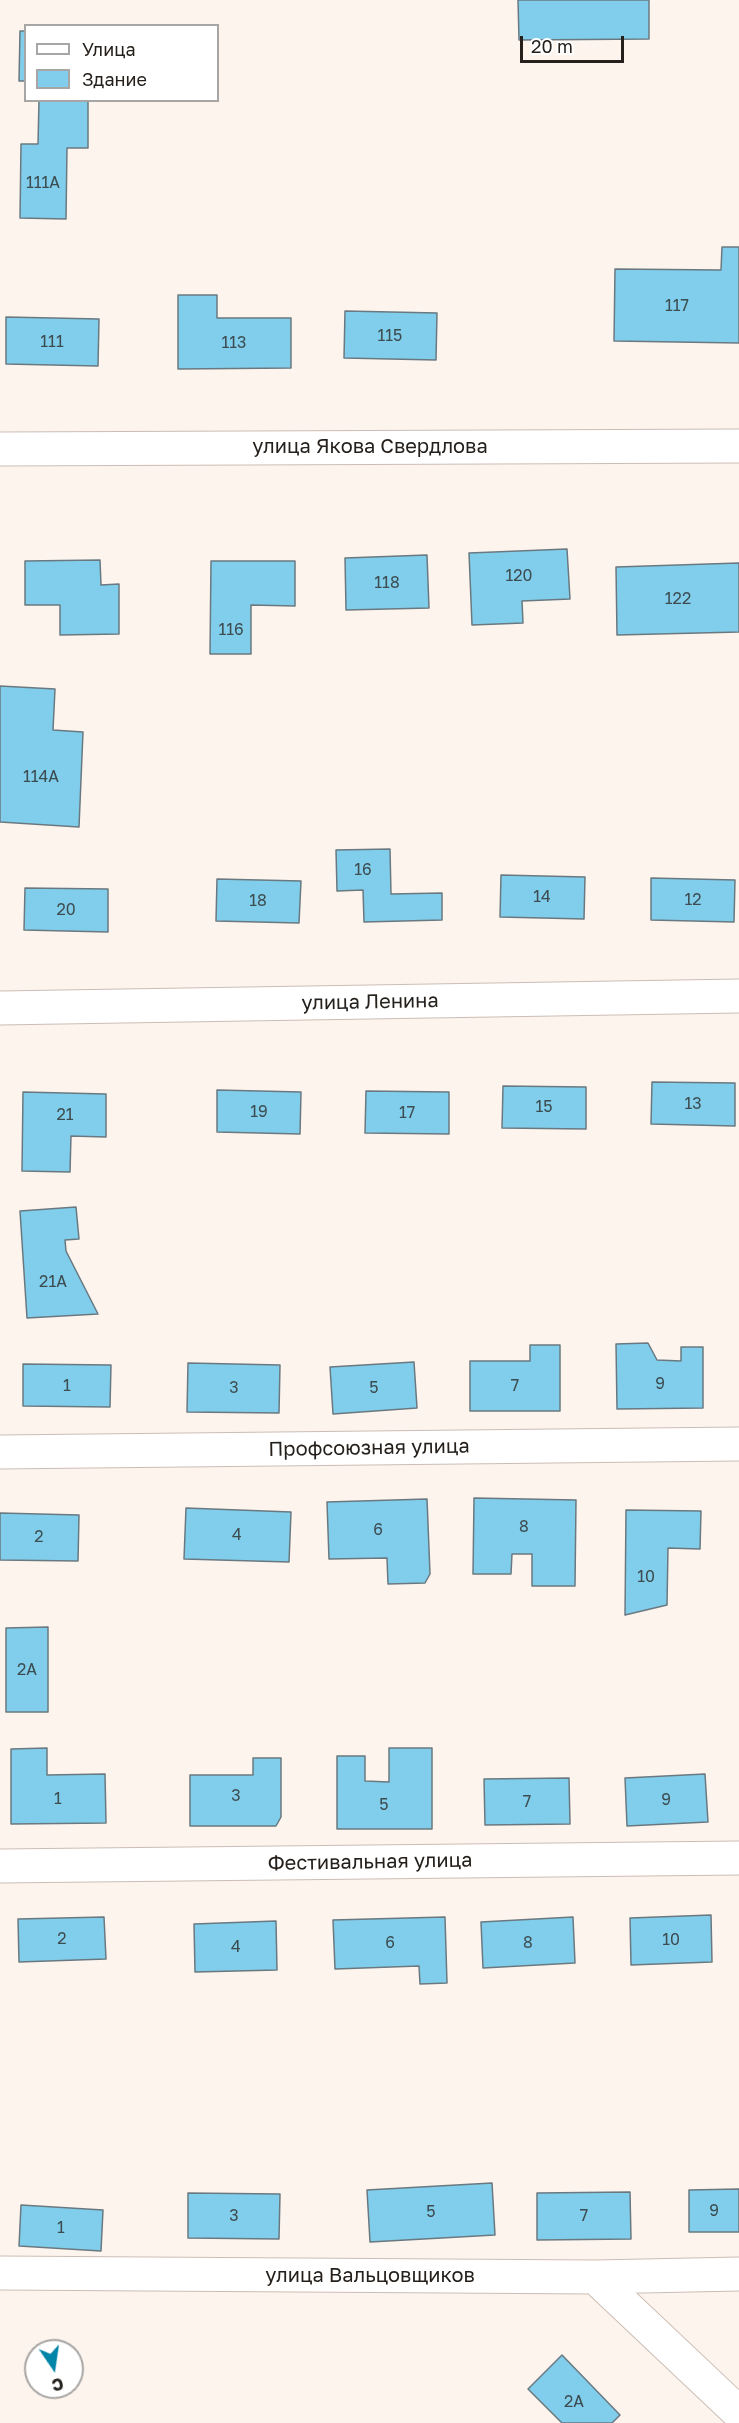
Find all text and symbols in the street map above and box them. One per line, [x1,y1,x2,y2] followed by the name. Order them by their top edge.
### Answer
[24,24,219,102] legend
[523,24,626,62] scale bar
[531,35,573,57] text: 20 m
[82,38,136,60] text: Улица
[82,68,147,90] text: Здание
[26,173,60,193] house number: 111А
[665,296,689,316] house number: 117
[378,326,402,346] house number: 115
[40,332,64,352] house number: 111
[222,333,246,353] house number: 113
[252,435,488,459] street label: улица Якова Свердлова
[506,566,532,586] house number: 120
[374,573,400,593] house number: 118
[665,589,691,609] house number: 122
[218,620,244,640] house number: 116
[23,767,59,787] house number: 114А
[354,860,372,880] house number: 16
[533,887,551,907] house number: 14
[684,890,702,910] house number: 12
[249,891,267,911] house number: 18
[56,900,76,920] house number: 20
[301,989,439,1015] street label: улица Ленина
[684,1094,702,1114] house number: 13
[535,1097,553,1117] house number: 15
[250,1102,268,1122] house number: 19
[399,1103,415,1123] house number: 17
[56,1105,74,1125] house number: 21
[39,1272,67,1292] house number: 21А
[655,1374,665,1394] house number: 9
[63,1376,71,1396] house number: 1
[511,1376,519,1396] house number: 7
[229,1378,239,1398] house number: 3
[369,1378,379,1398] house number: 5
[268,1434,470,1462] street label: Профсоюзная улица
[519,1517,529,1537] house number: 8
[373,1520,383,1540] house number: 6
[232,1525,242,1545] house number: 4
[34,1527,44,1547] house number: 2
[637,1567,655,1587] house number: 10
[17,1660,37,1680] house number: 2А
[231,1786,241,1806] house number: 3
[54,1789,62,1809] house number: 1
[661,1790,671,1810] house number: 9
[523,1792,531,1812] house number: 7
[379,1795,389,1815] house number: 5
[267,1848,473,1876] street label: Фестивальная улица
[57,1929,67,1949] house number: 2
[662,1930,680,1950] house number: 10
[385,1933,395,1953] house number: 6
[523,1933,533,1953] house number: 8
[231,1937,241,1957] house number: 4
[709,2201,719,2221] house number: 9
[426,2202,436,2222] house number: 5
[229,2206,239,2226] house number: 3
[580,2206,588,2226] house number: 7
[57,2218,65,2238] house number: 1
[265,2264,475,2288] street label: улица Вальцовщиков
[24,2339,84,2399] north arrow
[50,2374,65,2396] text: С
[564,2392,584,2412] house number: 2А

